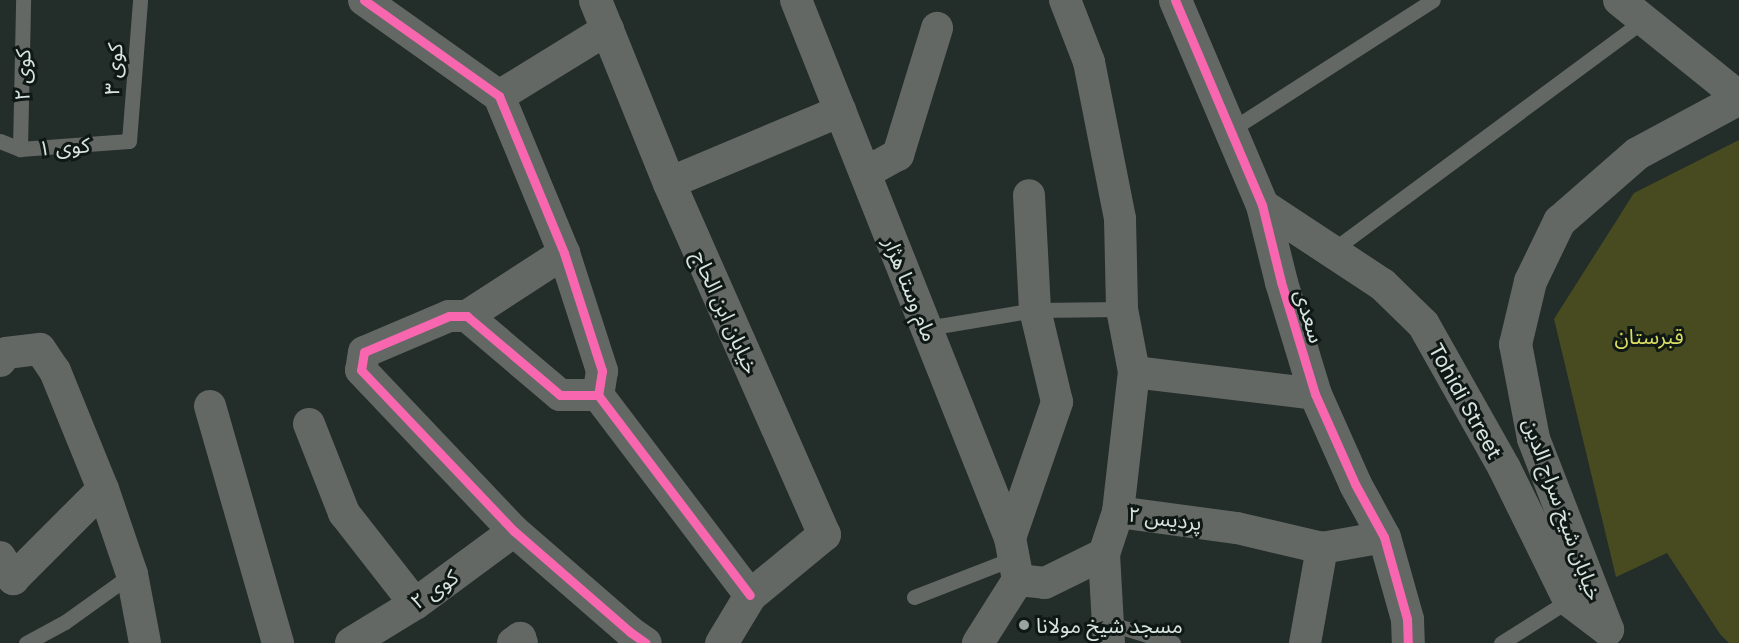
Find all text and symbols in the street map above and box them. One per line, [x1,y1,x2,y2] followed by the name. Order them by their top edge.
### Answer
[99,42,127,96] street label: کوی ۳
[9,49,35,101] street label: کوی ۲
[37,132,91,160] street label: کوی ۱
[879,233,943,345] street label: مام وستا هژار
[688,246,764,378] street label: خیابان ابن الحاج
[1290,286,1330,346] street label: سعدی
[1614,323,1684,349] park label: قبرستان
[1424,339,1508,463] street label: Tohidi Street
[1518,414,1608,604] street label: خیابان شیخ سراج الدین
[1127,501,1203,535] street label: پردیس ۲
[406,564,462,614] street label: کوی ۲
[1036,612,1183,638] place label: مسجد شیخ مولانا
[1017,618,1031,632] marker: مسجد شیخ مولانا

